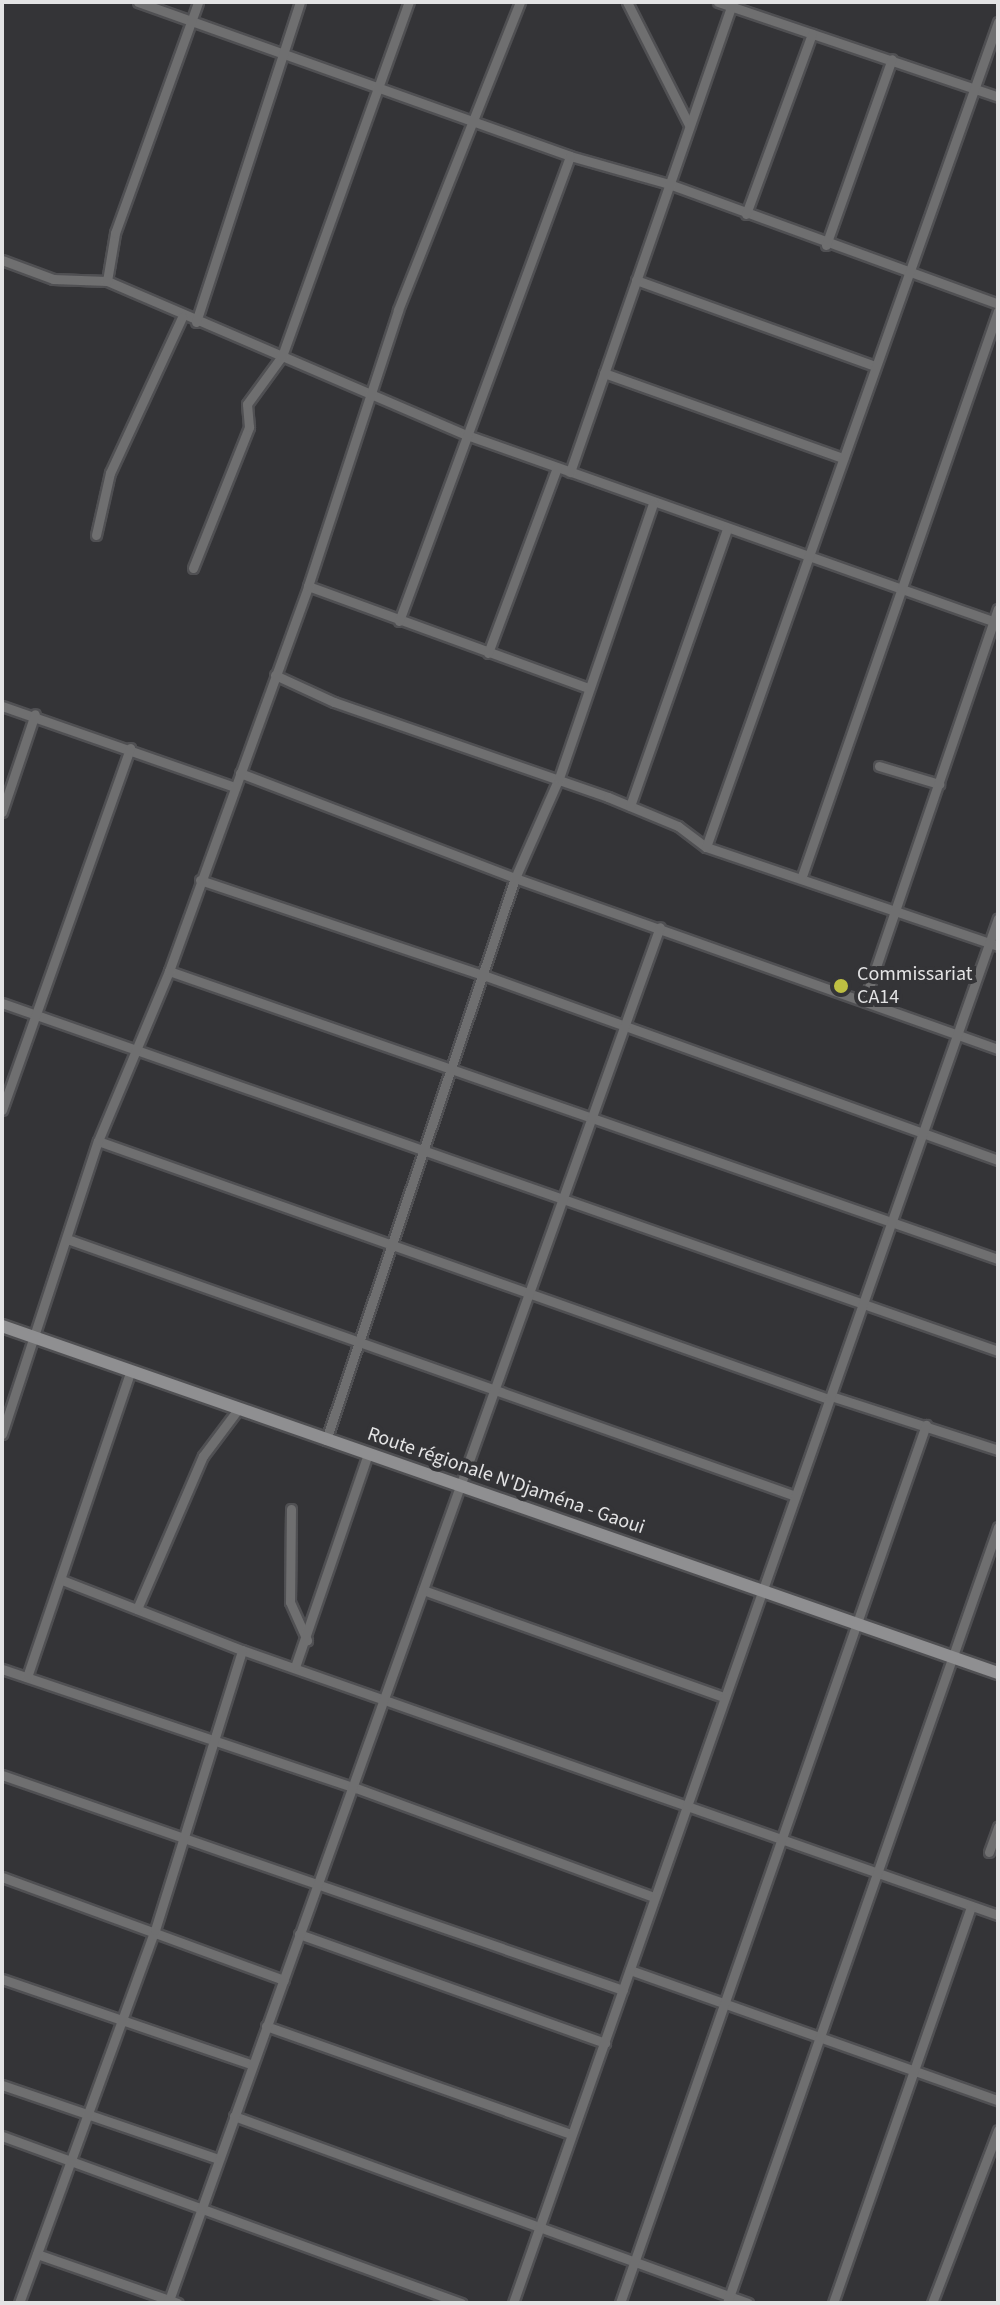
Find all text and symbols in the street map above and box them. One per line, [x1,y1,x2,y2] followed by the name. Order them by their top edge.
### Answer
[857,962,973,1009] place label: Commissariat CA14
[832,977,850,995] marker: Commissariat CA14
[364,1422,648,1540] street label: Route régionale N'Djaména - Gaoui

